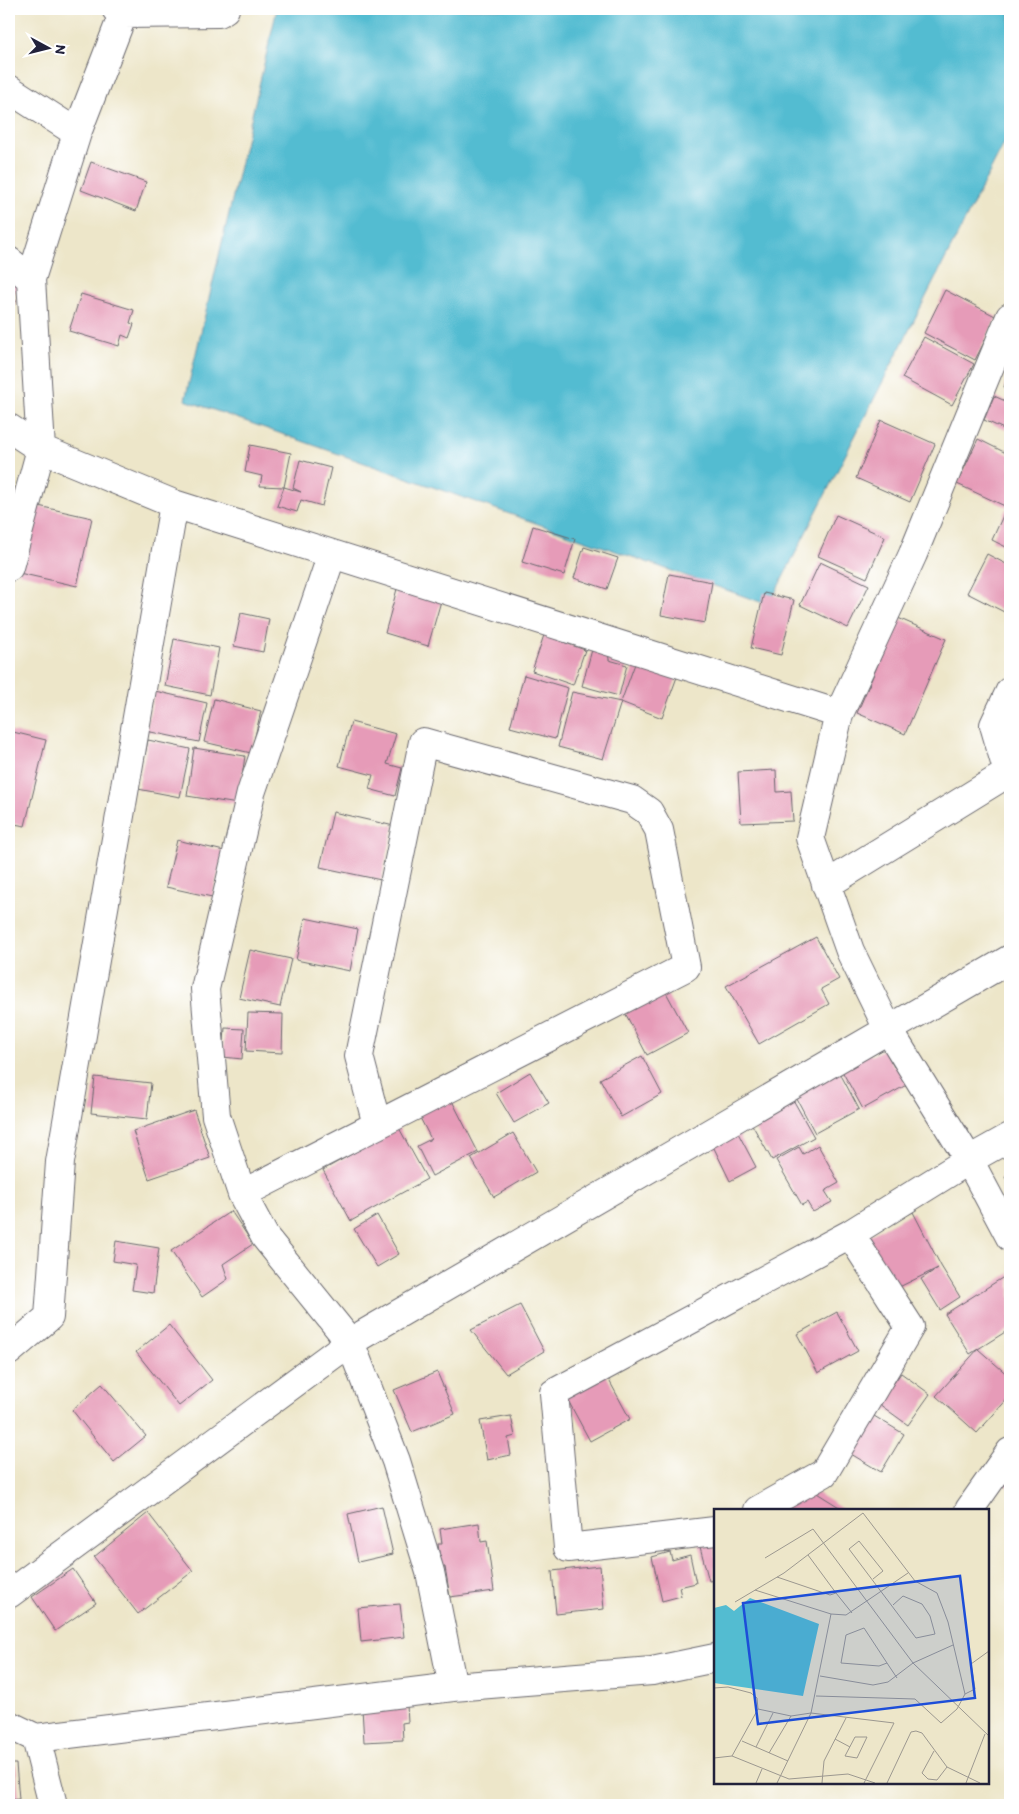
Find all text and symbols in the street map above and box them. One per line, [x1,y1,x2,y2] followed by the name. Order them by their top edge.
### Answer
[22,22,72,72] north arrow
[51,44,69,55] text: N
[714,1509,989,1784] inset map

